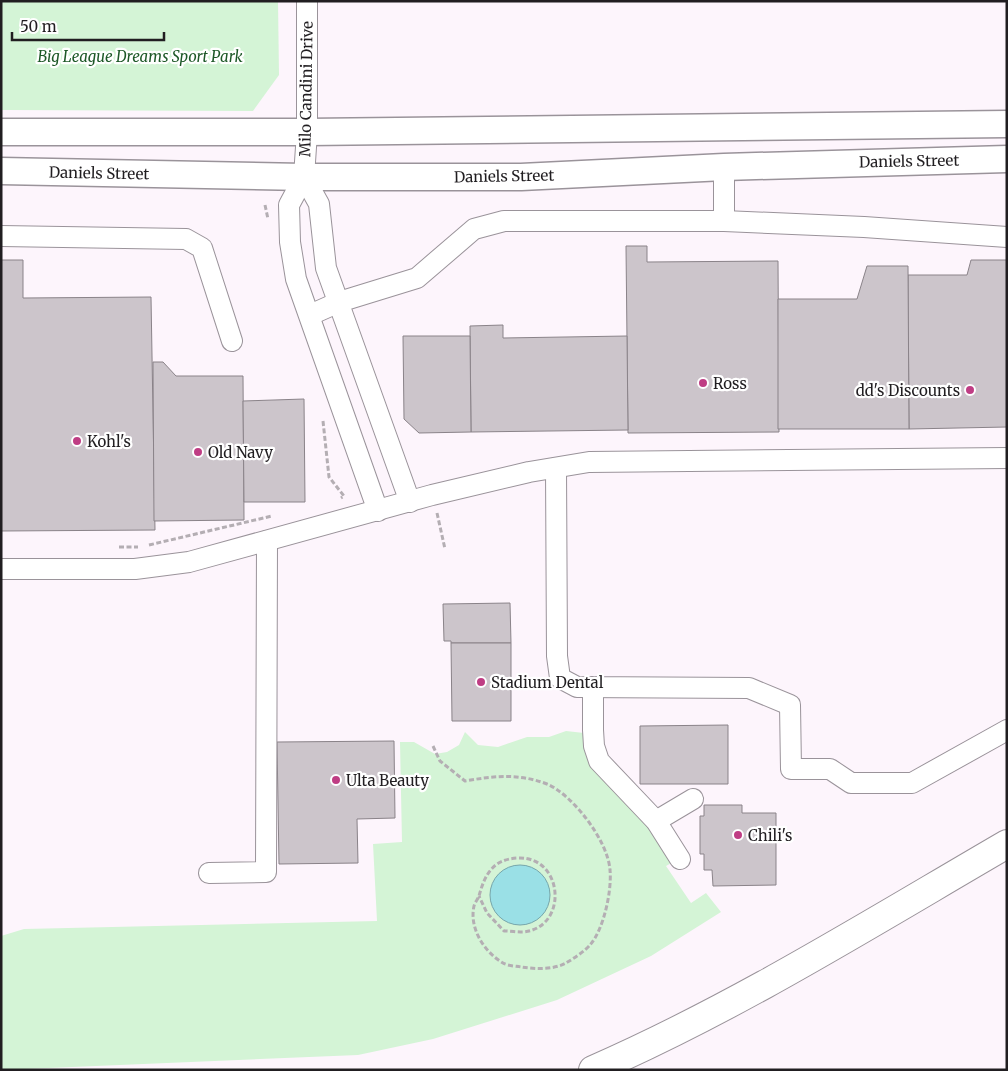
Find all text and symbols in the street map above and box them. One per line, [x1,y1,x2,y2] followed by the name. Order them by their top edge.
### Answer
[12,10,165,42] scale bar
[20,17,57,36] text: 50 m
[295,21,317,157] street label: Milo Candini Drive
[37,47,243,66] park label: Big League Dreams Sport Park
[859,151,959,171] street label: Daniels Street
[49,163,149,183] street label: Daniels Street
[454,166,554,186] street label: Daniels Street
[713,374,747,393] place label: Ross
[697,377,709,389] marker: Ross
[856,381,960,400] place label: dd's Discounts
[964,384,976,396] marker: dd's Discounts
[87,432,131,451] place label: Kohl's
[71,435,83,447] marker: Kohl's
[208,443,273,462] place label: Old Navy
[192,446,204,458] marker: Old Navy
[491,673,604,692] place label: Stadium Dental
[475,676,487,688] marker: Stadium Dental
[346,771,429,790] place label: Ulta Beauty
[330,774,342,786] marker: Ulta Beauty
[748,826,792,845] place label: Chili's
[732,829,744,841] marker: Chili's

